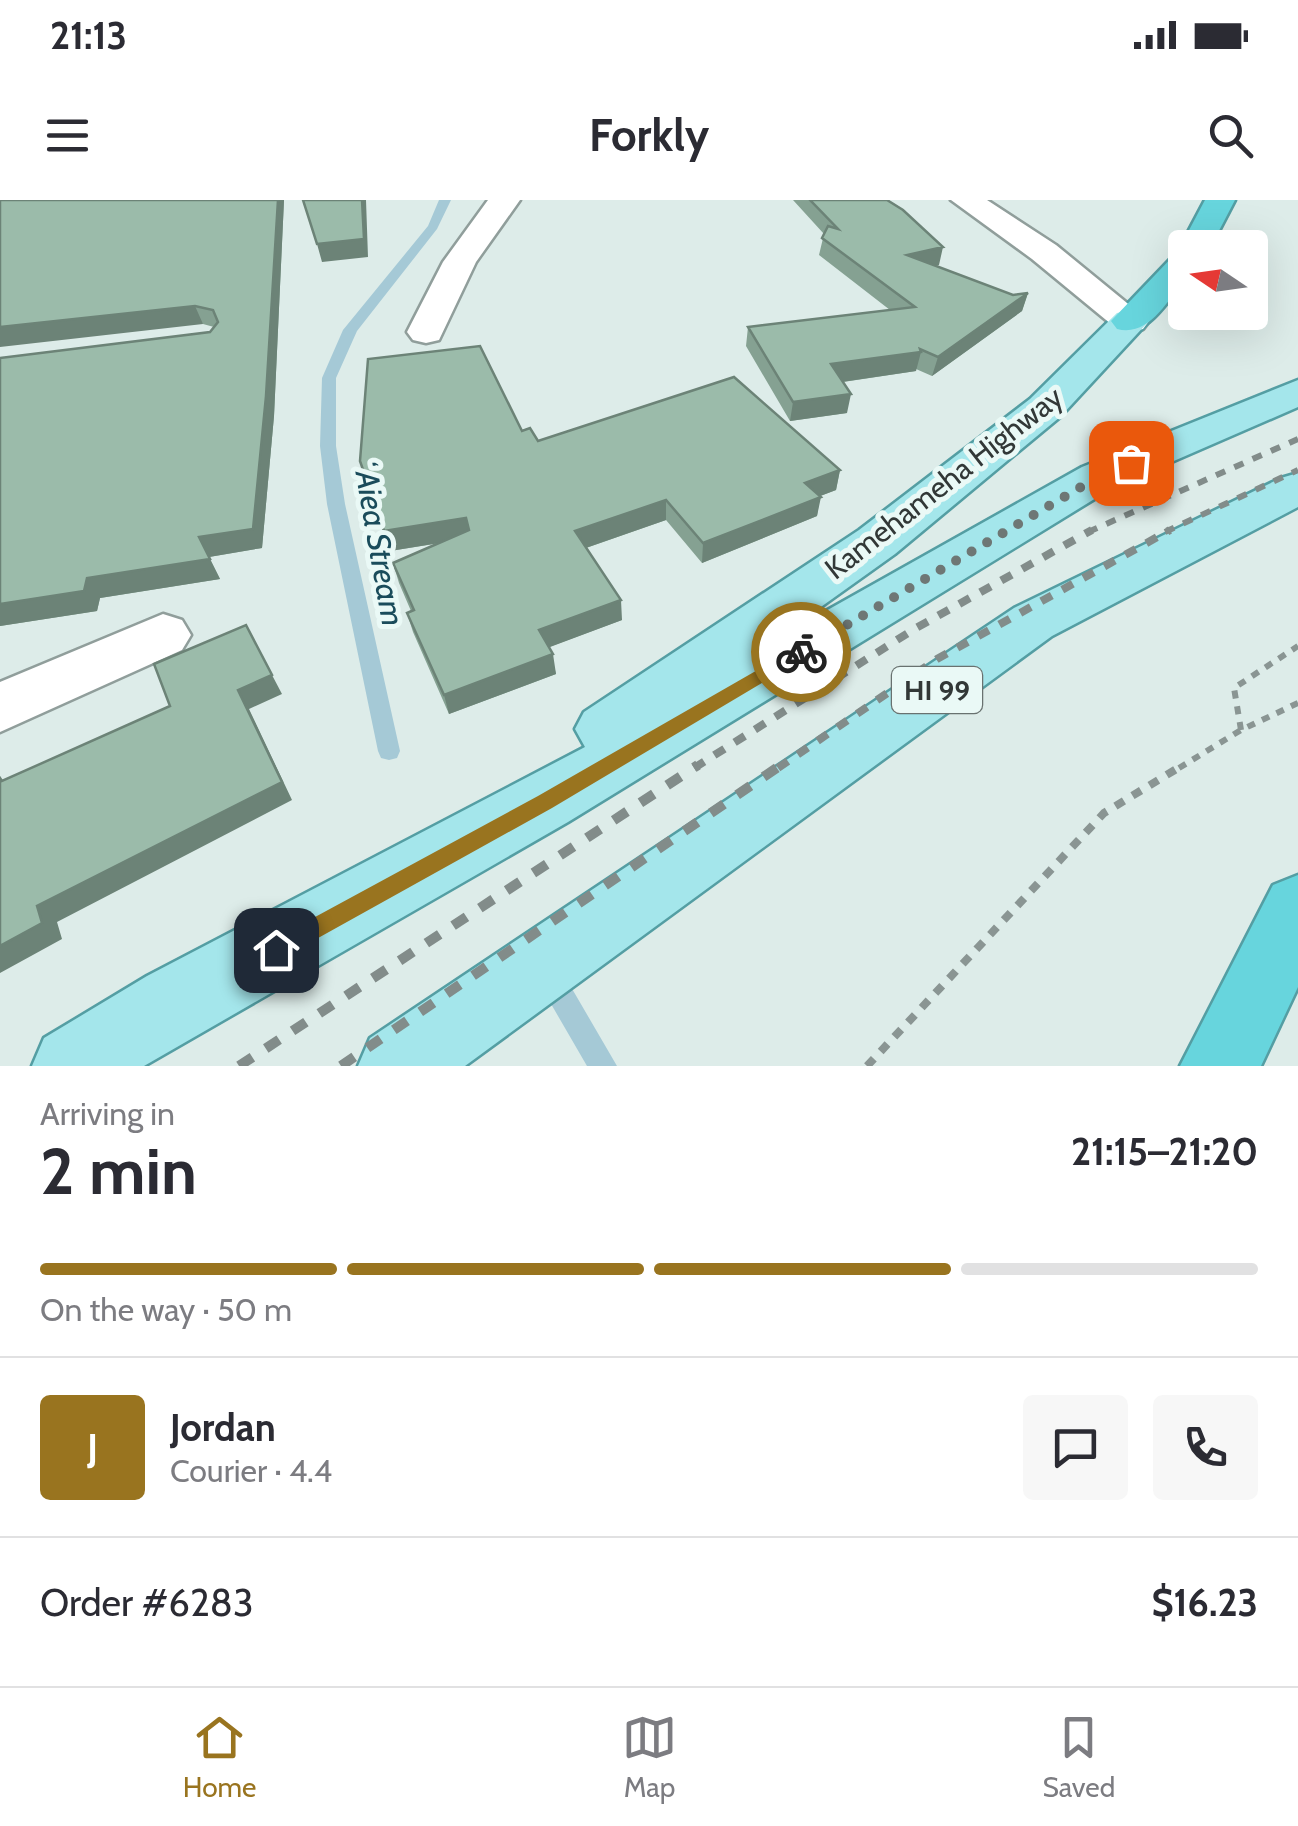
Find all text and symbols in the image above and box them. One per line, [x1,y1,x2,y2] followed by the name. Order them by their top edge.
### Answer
[50,12,127,59] text: 21:13
[40,108,95,163] icon: menu
[589,108,709,162] text: Forkly
[1203,108,1258,163] icon: search
[1168,230,1268,330] north arrow
[1168,230,1268,330] map controls
[817,378,1070,587] street label: Kamehameha Highway
[1089,421,1174,506] pin
[1104,436,1159,491] icon: bag
[346,457,413,629] water label: ʻAiea Stream
[751,602,851,702] courier
[774,625,829,680] icon: bike
[892,667,982,713] road number: HI 99
[234,908,319,993] pin
[249,923,304,978] icon: home
[40,1094,175,1133] text: Arriving in
[1071,1128,1258,1175] text: 21:15–21:20
[40,1131,197,1210] text: 2 min
[40,1290,292,1329] text: On the way · 50 m
[1023,1395,1128,1500] button: chat
[1153,1395,1258,1500] button: phone
[170,1404,276,1451] text: Jordan
[87,1424,98,1471] text: J
[170,1451,332,1490] text: Courier · 4.4
[40,1579,253,1626] text: Order #6283
[1152,1579,1258,1626] text: $16.23
[183,1710,256,1804] tab: Home
[622,1710,677,1804] tab: Map
[1043,1710,1115,1804] tab: Saved

